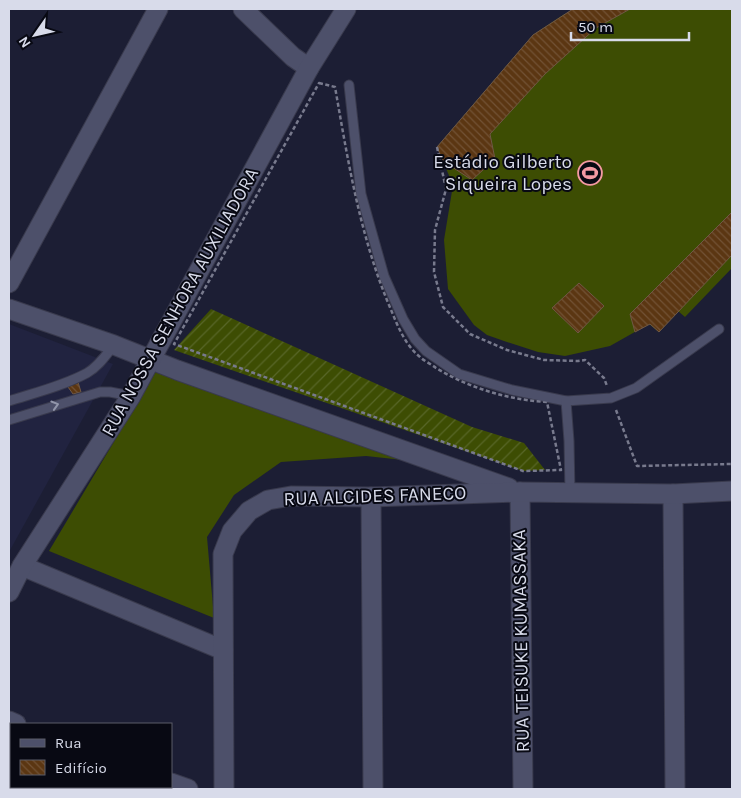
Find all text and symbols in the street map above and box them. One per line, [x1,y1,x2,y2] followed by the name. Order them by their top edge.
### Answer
[10,10,60,60] north arrow
[571,10,688,42] scale bar
[578,18,613,36] text: 50 m
[15,33,34,51] text: N
[433,151,572,195] place label: Estádio Gilberto Siqueira Lopes
[577,160,603,186] sports icon: Estádio Gilberto Siqueira Lopes
[97,164,263,440] street label: RUA NOSSA SENHORA AUXILIADORA
[51,401,59,411] one-way arrow
[283,482,467,510] street label: RUA ALCIDES FANECO
[508,529,534,753] street label: RUA TEISUKE KUMASSAKA
[10,723,172,788] legend
[55,734,82,752] text: Rua
[55,759,107,777] text: Edifício

